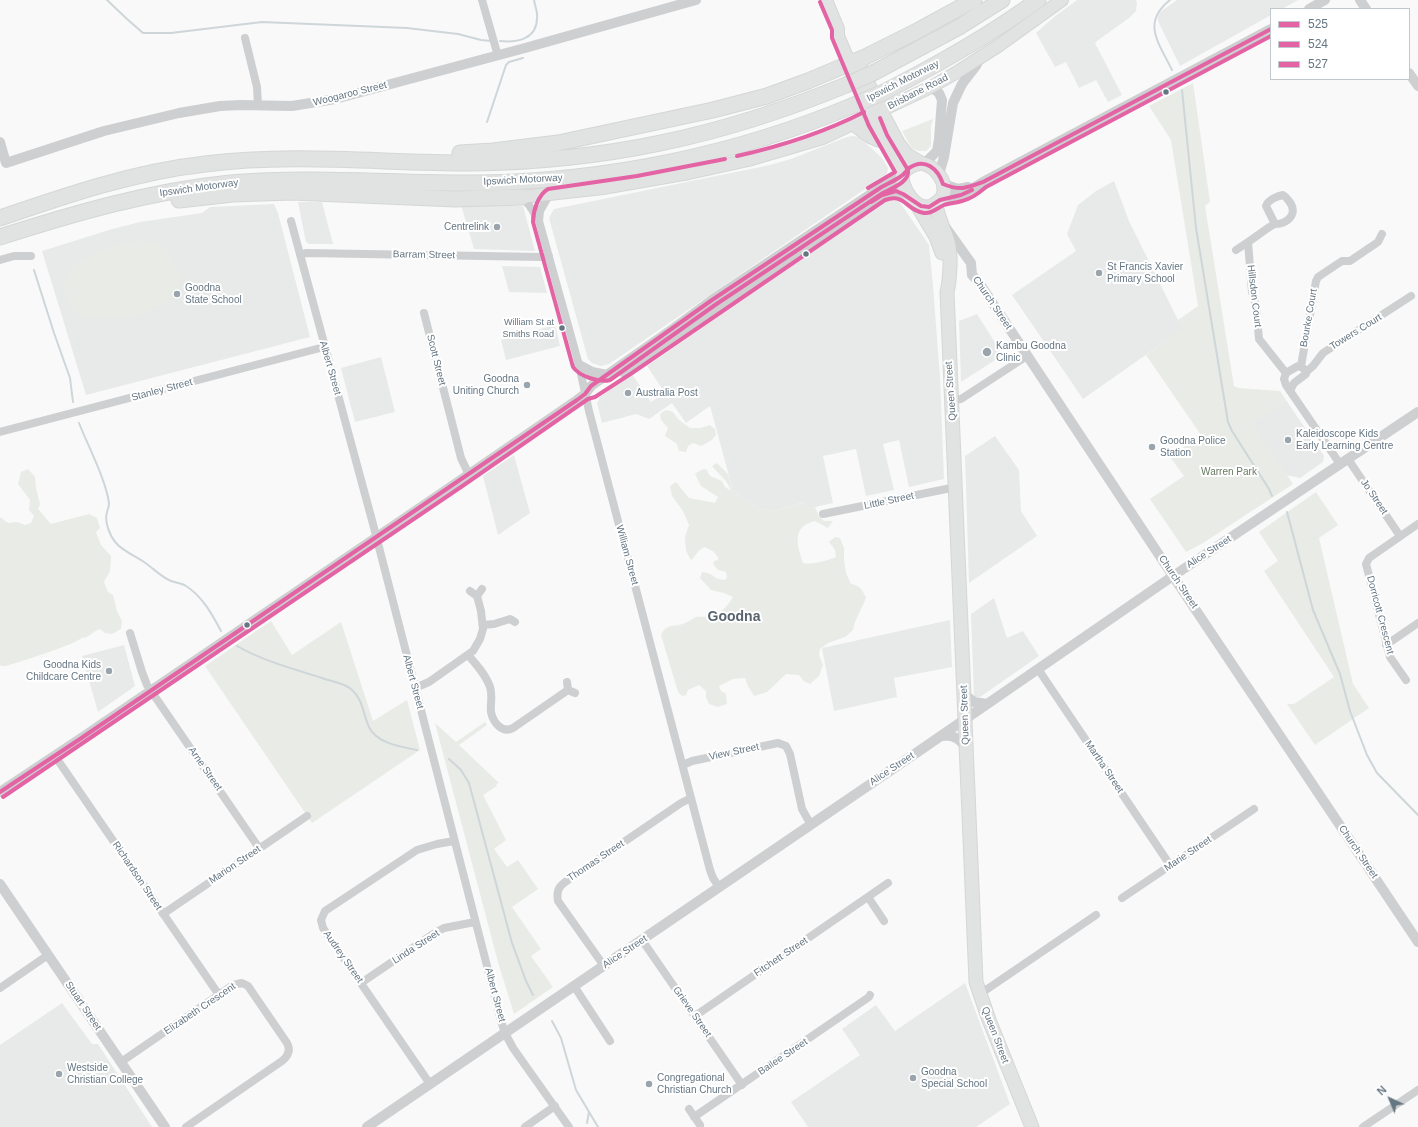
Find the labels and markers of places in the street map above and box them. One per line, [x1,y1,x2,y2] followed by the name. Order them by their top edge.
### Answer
[1161,87,1171,97] unlabelled marker
[444,221,489,233] place label: Centrelink
[492,222,502,232] marker: Centrelink
[801,249,811,259] unlabelled marker
[1107,261,1183,284] place label: St Francis Xavier Primary School
[1094,268,1104,278] marker: St Francis Xavier Primary School
[185,282,242,306] place label: Goodna State School
[172,289,182,299] marker: Goodna State School
[502,318,554,339] place label: William St at Smiths Road
[557,323,567,333] marker: William St at Smiths Road
[996,340,1066,364] place label: Kambu Goodna Clinic
[981,346,993,358] marker: Kambu Goodna Clinic
[453,373,519,396] place label: Goodna Uniting Church
[522,380,532,390] marker: Goodna Uniting Church
[636,387,698,399] place label: Australia Post
[623,388,633,398] marker: Australia Post
[1296,428,1393,452] place label: Kaleidoscope Kids Early Learning Centre
[1160,435,1226,458] place label: Goodna Police Station
[1283,435,1293,445] marker: Kaleidoscope Kids Early Learning Centre
[1147,442,1157,452] marker: Goodna Police Station
[242,620,252,630] unlabelled marker
[26,659,101,682] place label: Goodna Kids Childcare Centre
[104,666,114,676] marker: Goodna Kids Childcare Centre
[67,1062,143,1086] place label: Westside Christian College
[921,1066,987,1090] place label: Goodna Special School
[54,1069,64,1079] marker: Westside Christian College
[657,1072,731,1096] place label: Congregational Christian Church
[908,1073,918,1083] marker: Goodna Special School
[644,1079,654,1089] marker: Congregational Christian Church

